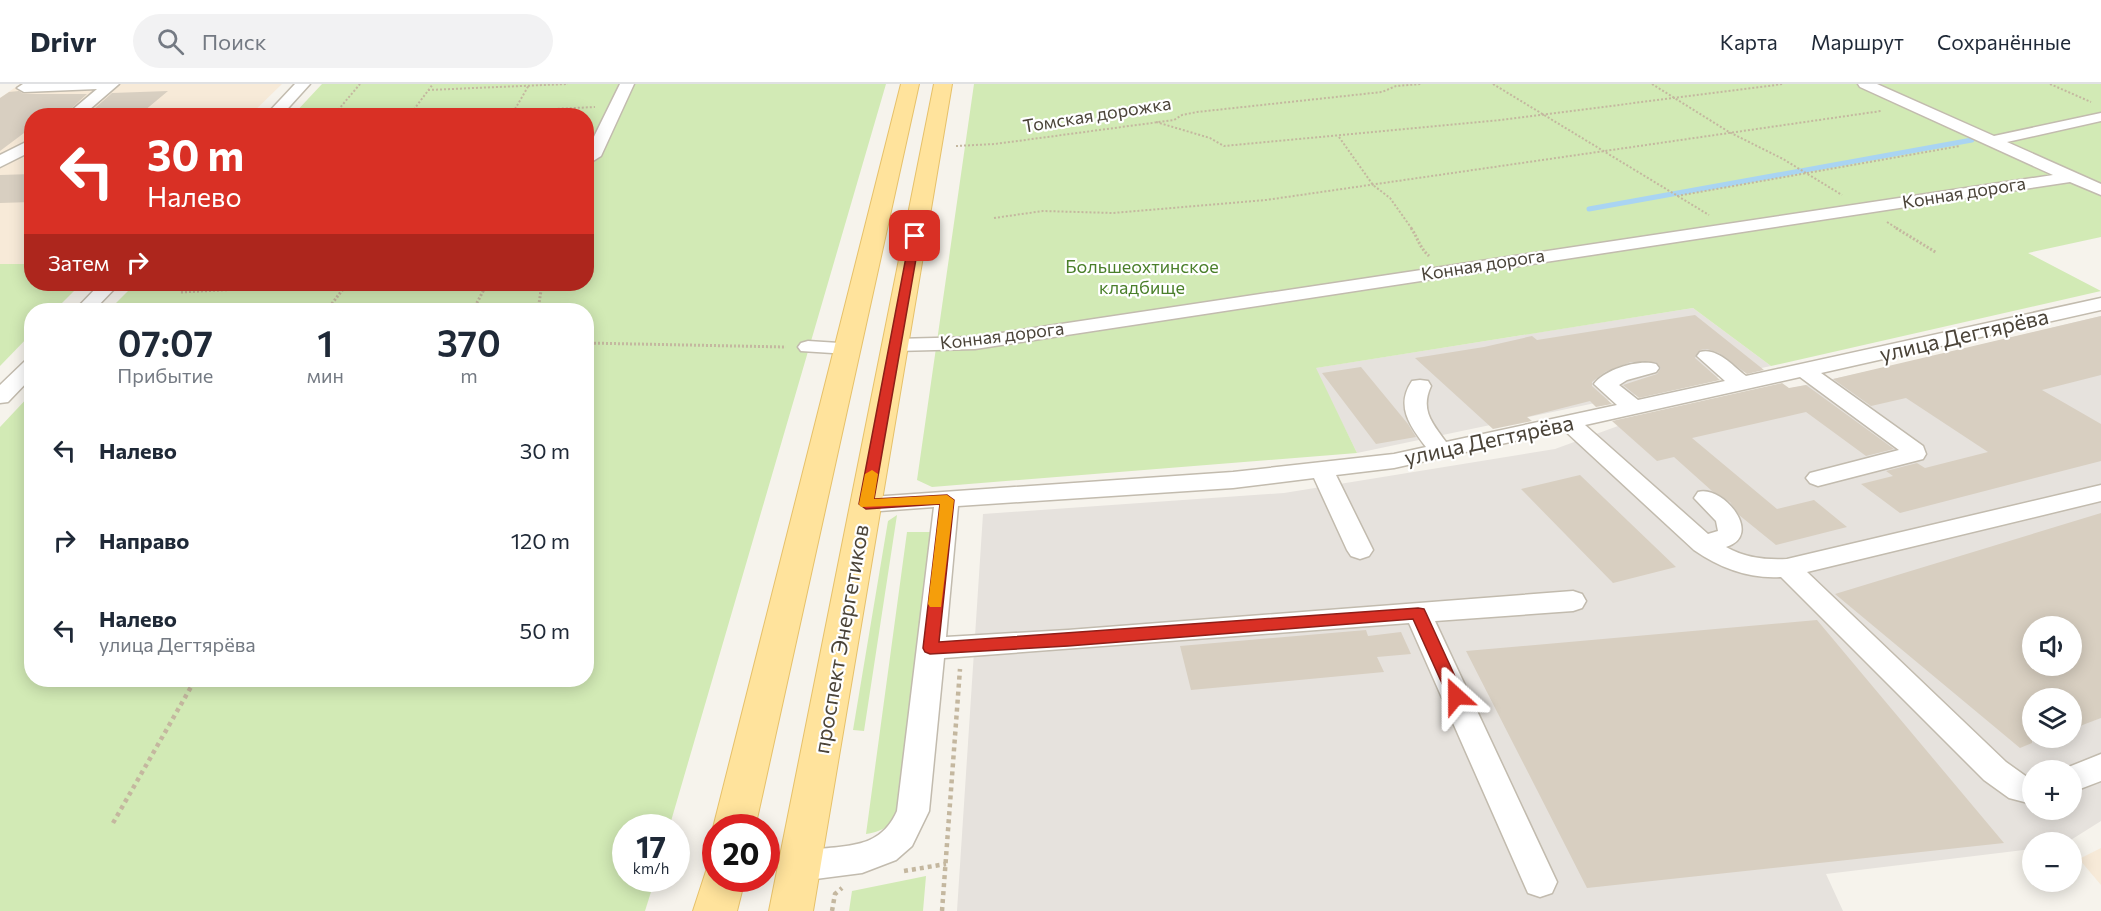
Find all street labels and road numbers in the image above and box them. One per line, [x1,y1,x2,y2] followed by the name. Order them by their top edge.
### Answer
[1021,91,1173,137] street label: Томская дорожка
[1901,171,2027,213] street label: Конная дорога
[1420,243,1546,285] street label: Конная дорога
[1877,302,2051,367] street label: улица Дегтярёва
[939,316,1065,354] street label: Конная дорога
[1402,408,1576,471] street label: улица Дегтярёва
[807,522,874,756] street label: проспект Энергетиков

